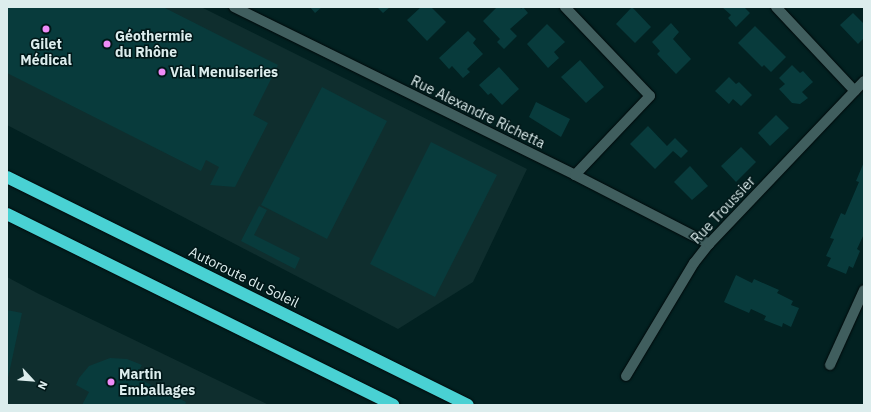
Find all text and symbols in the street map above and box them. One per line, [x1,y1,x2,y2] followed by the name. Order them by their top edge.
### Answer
[41,24,51,34] marker: Gilet Médical
[115,28,192,60] place label: Géothermie du Rhône
[20,36,72,68] place label: Gilet Médical
[102,39,112,49] marker: Géothermie du Rhône
[170,64,278,80] place label: Vial Menuiseries
[157,67,167,77] marker: Vial Menuiseries
[408,72,548,152] street label: Rue Alexandre Richetta
[688,173,758,247] street label: Rue Troussier
[186,243,302,311] street label: Autoroute du Soleil
[12,360,52,400] north arrow
[119,366,195,398] place label: Martin Emballages
[106,377,116,387] marker: Martin Emballages
[35,379,51,392] text: N

